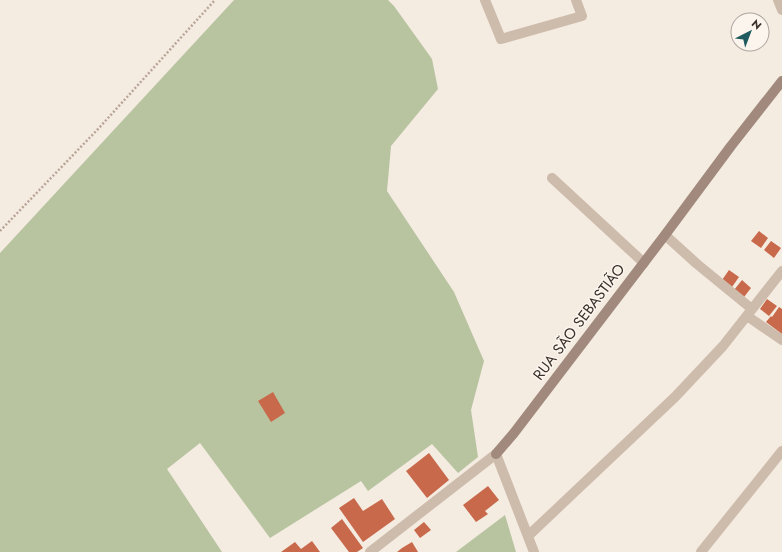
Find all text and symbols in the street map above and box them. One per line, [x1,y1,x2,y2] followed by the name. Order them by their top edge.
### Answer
[730,12,770,52] north arrow
[748,16,765,33] text: N
[528,259,630,385] street label: RUA SÃO SEBASTIÃO

